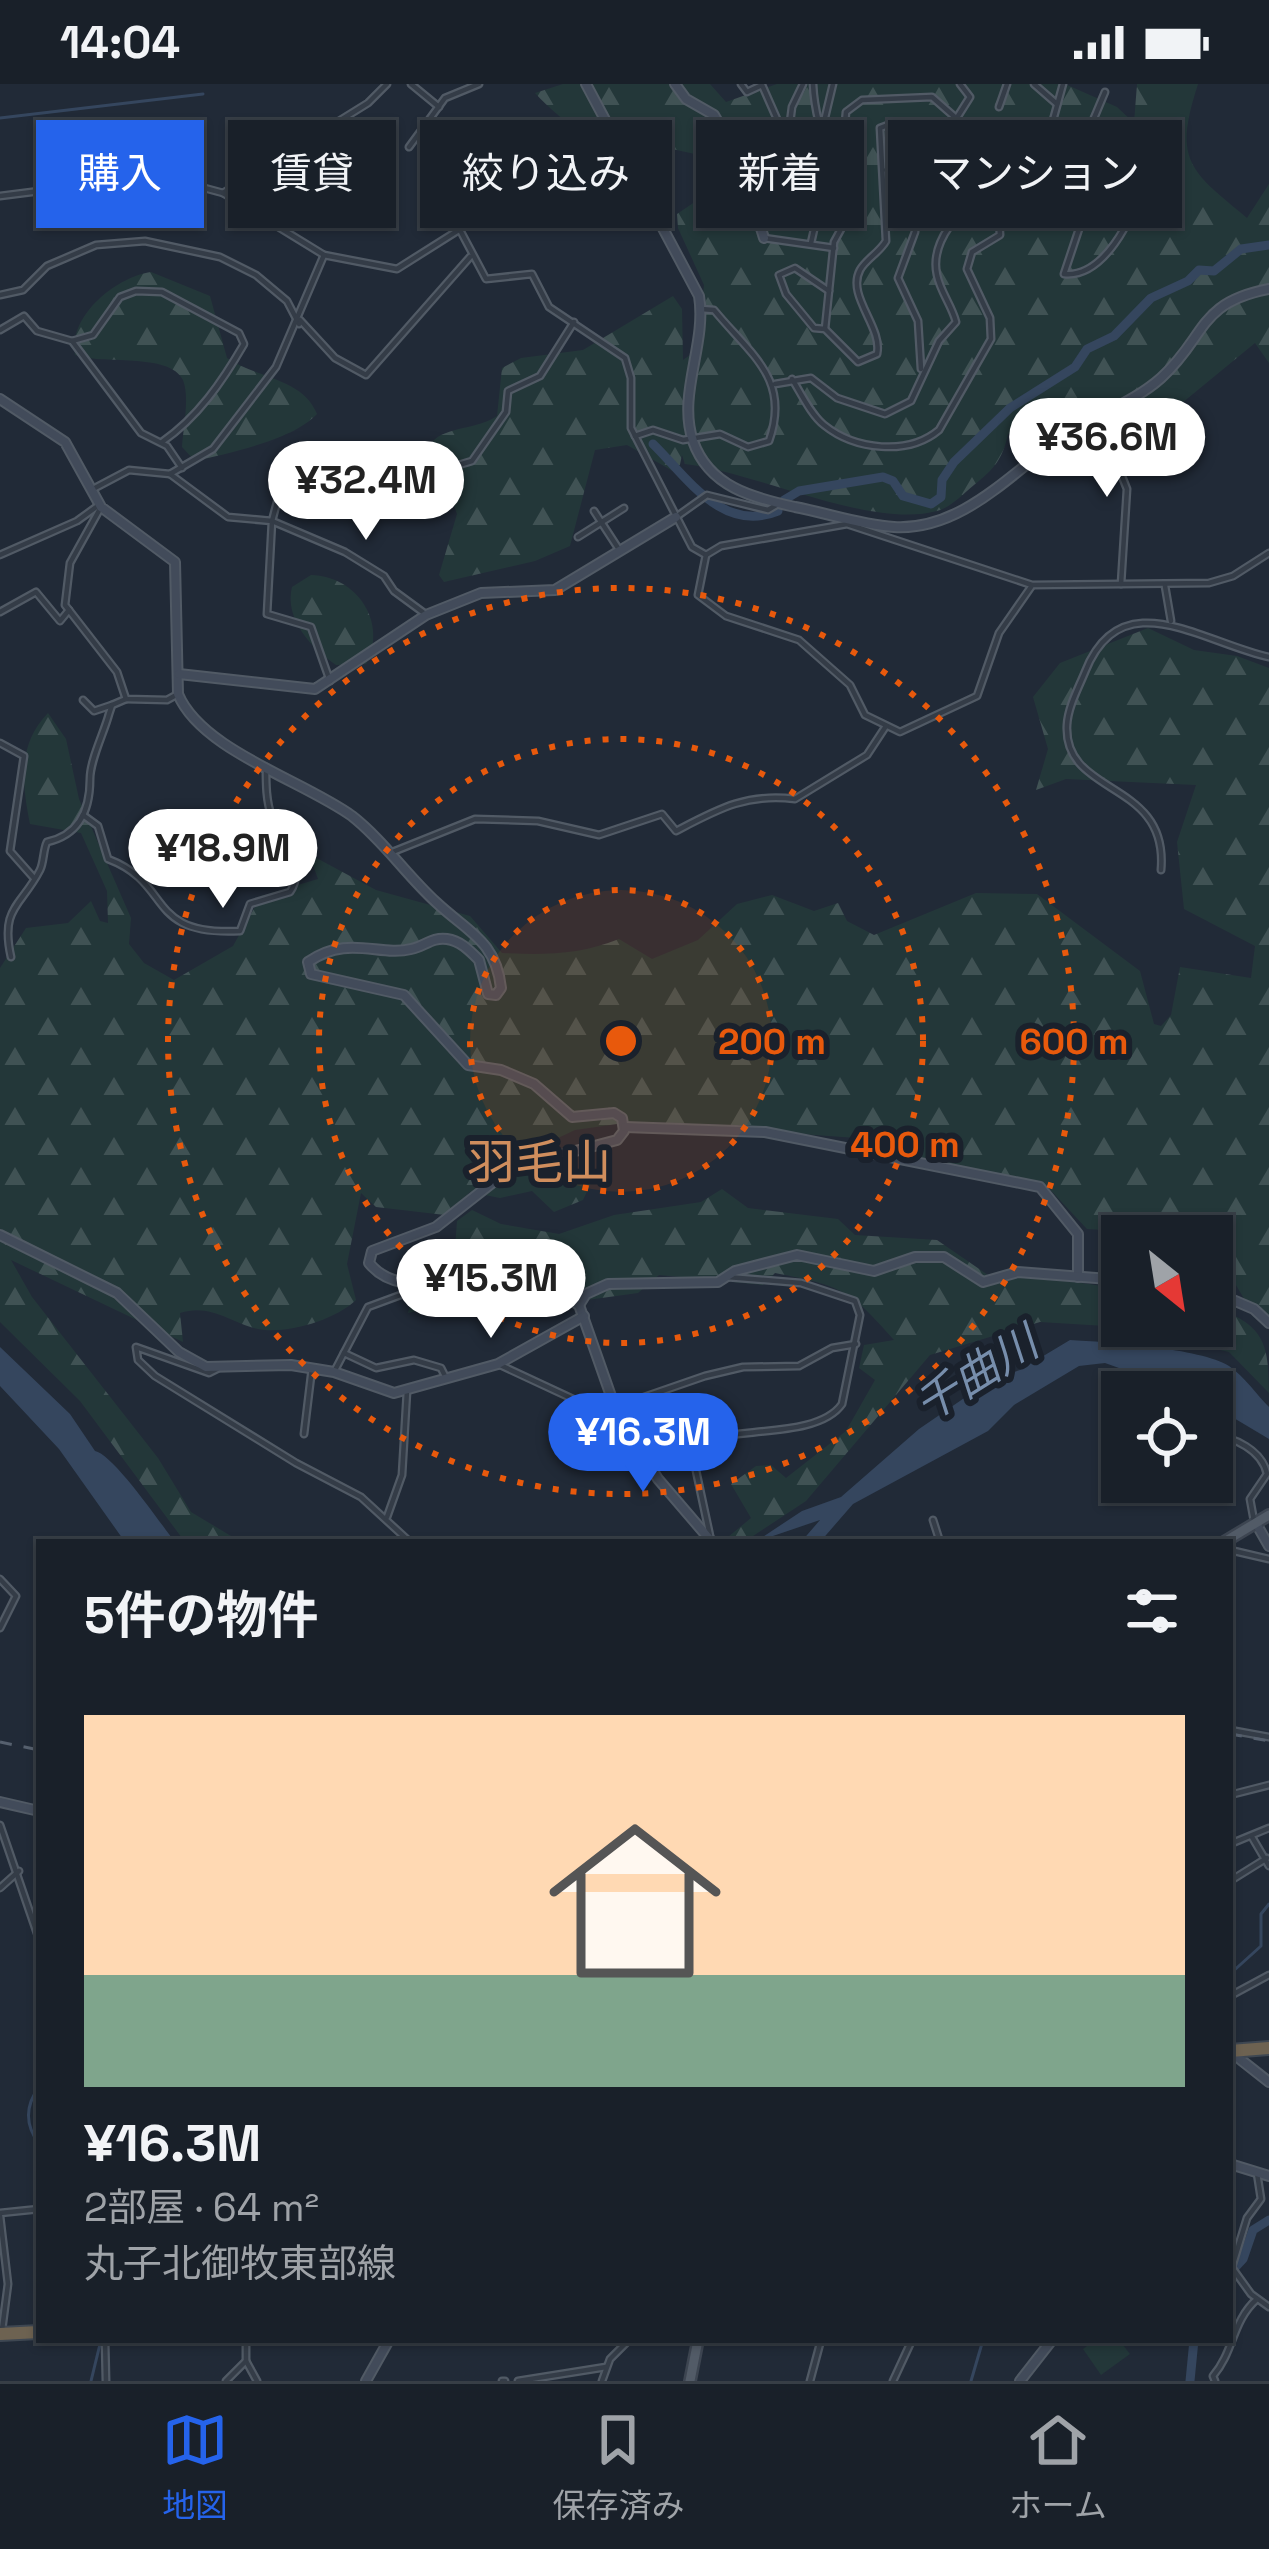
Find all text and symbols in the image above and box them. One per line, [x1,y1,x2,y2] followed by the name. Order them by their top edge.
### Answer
[60,14,180,71] text: 14:04
[36,120,204,228] chip: 購入
[228,120,396,228] chip: 賃貸
[420,120,672,228] chip: 絞り込み
[696,120,864,228] chip: 新着
[888,120,1182,228] chip: マンション
[1009,398,1205,500] pin: ¥36.6M
[1036,412,1178,461] text: ¥36.6M
[268,441,464,543] pin: ¥32.4M
[295,455,437,504] text: ¥32.4M
[125,809,321,911] pin: ¥18.9M
[155,823,291,872] text: ¥18.9M
[718,1019,826,1065] text: 200 m
[1020,1019,1128,1065] text: 600 m
[600,1020,642,1062] centre of rings
[850,1122,960,1168] text: 400 m
[467,1132,611,1193] district label: 羽毛山
[1101,1215,1233,1347] north arrow
[1101,1215,1233,1503] map controls
[393,1239,589,1341] pin: ¥15.3M
[424,1253,558,1302] text: ¥15.3M
[904,1312,1052,1434] water label: 千曲川
[1101,1371,1233,1503] button: locate
[545,1393,741,1495] pin: ¥16.3M
[575,1407,711,1456] text: ¥16.3M
[1119,1578,1185,1644] icon: filters
[84,1583,319,1648] text: 5件の物件
[527,1793,743,2009] icon: home
[84,2111,261,2176] text: ¥16.3M
[84,2183,319,2232] text: 2部屋 · 64 m²
[84,2239,396,2288] text: 丸子北御牧東部線
[162,2407,228,2527] tab: 地図
[552,2407,684,2527] tab: 保存済み
[1009,2407,1107,2527] tab: ホーム

